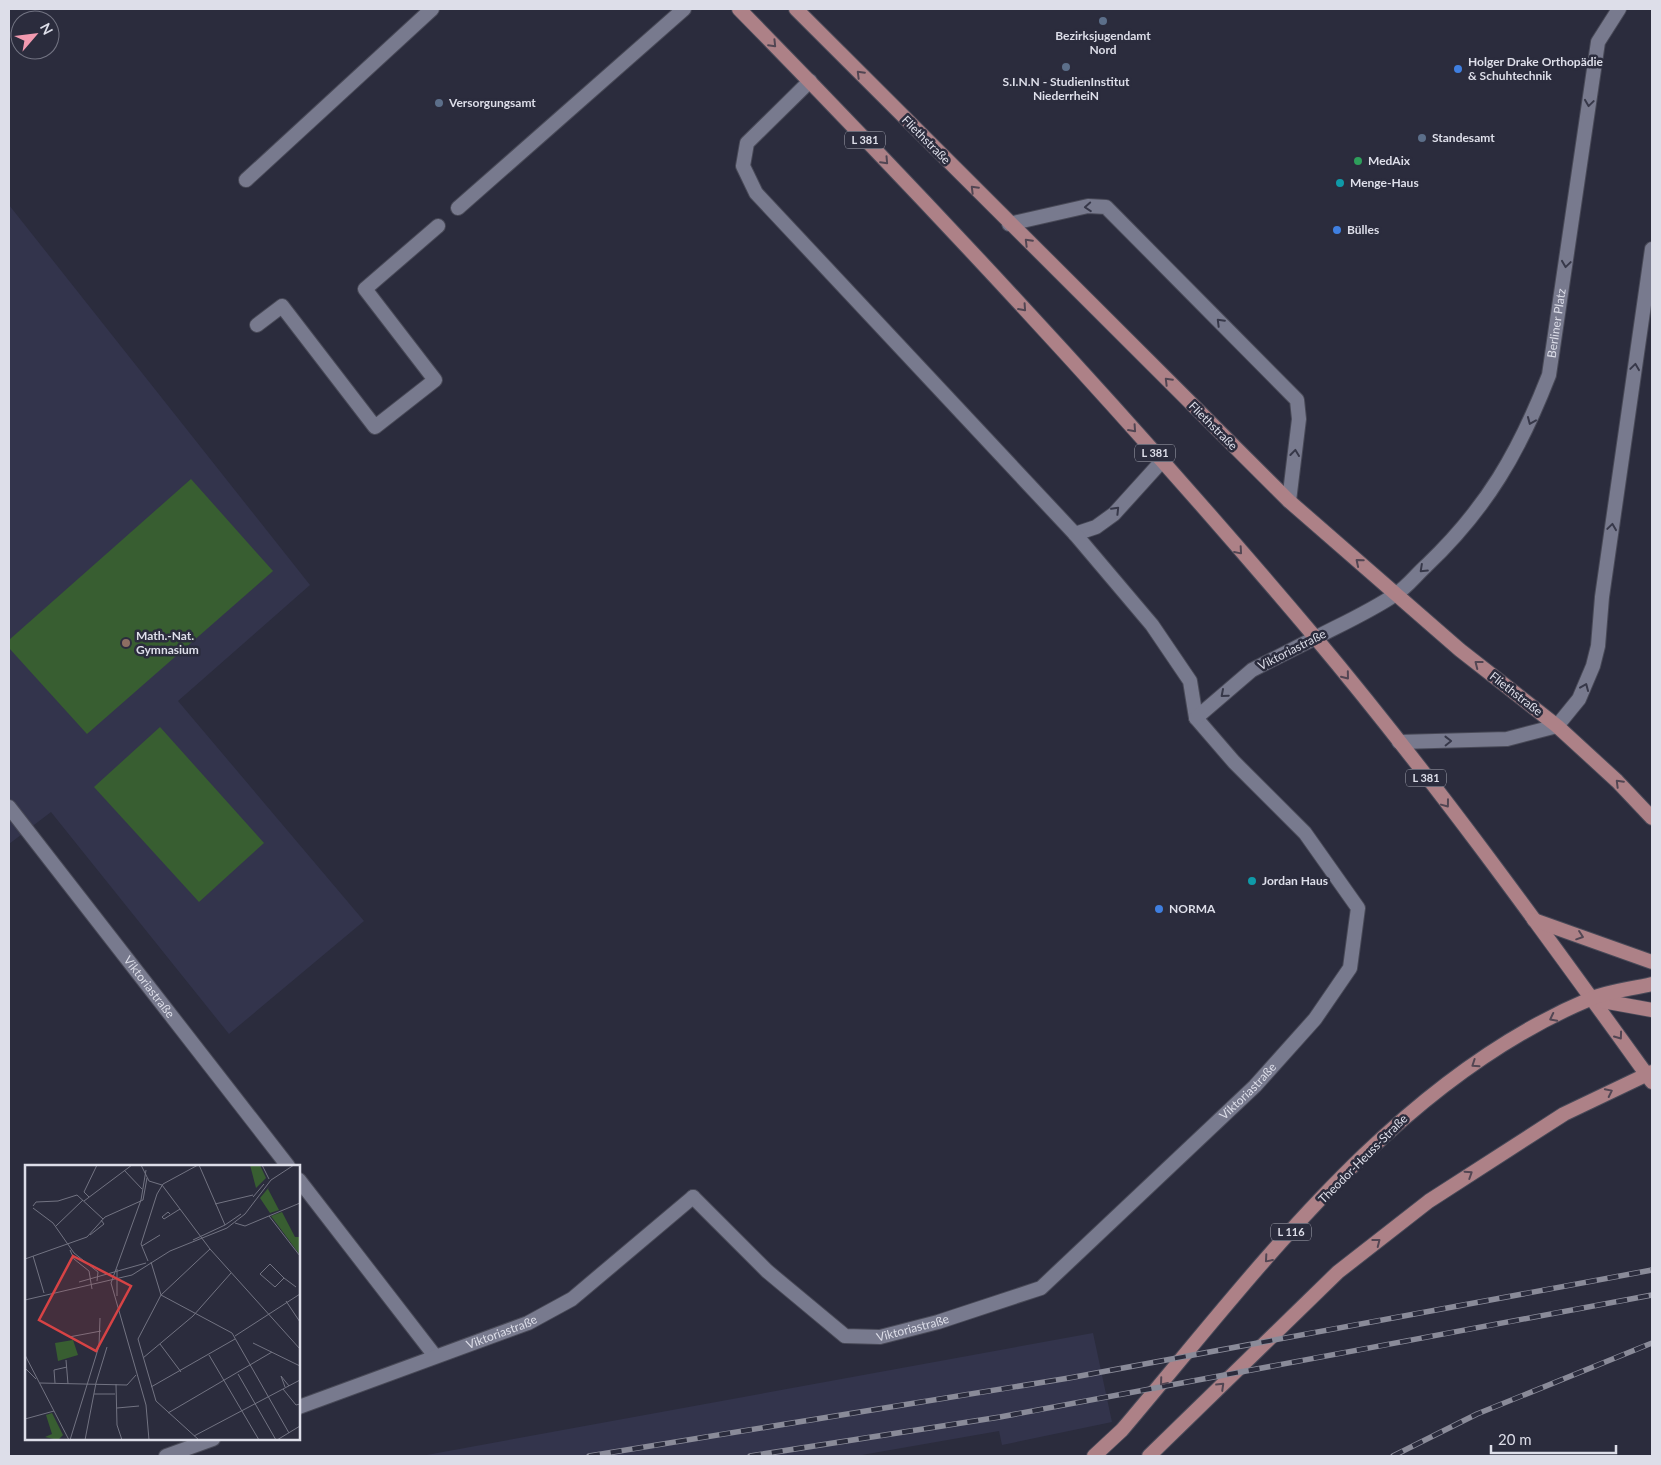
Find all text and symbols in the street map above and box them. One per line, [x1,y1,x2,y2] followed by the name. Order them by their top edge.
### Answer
[10,10,60,60] north arrow
[1097,15,1109,27] marker: Bezirksjugendamt Nord
[37,20,57,37] text: N
[1055,28,1151,57] place label: Bezirksjugendamt Nord
[767,38,776,47] one-way arrow
[1468,54,1604,83] place label: Holger Drake Orthopädie & Schuhtechnik
[1060,61,1072,73] marker: S.I.N.N - StudienInstitut NiederrheiN
[1452,63,1464,75] marker: Holger Drake Orthopädie & Schuhtechnik
[857,70,866,79] one-way arrow
[1003,74,1130,103] place label: S.I.N.N - StudienInstitut NiederrheiN
[448,95,536,110] place label: Versorgungsamt
[433,97,445,109] marker: Versorgungsamt
[1584,99,1595,107] one-way arrow
[899,112,954,167] street label: Fliethstraße
[1432,130,1495,145] place label: Standesamt
[845,132,885,148] road number: L 381
[1416,132,1428,144] marker: Standesamt
[1368,153,1411,168] place label: MedAix
[879,155,888,164] one-way arrow
[1352,155,1364,167] marker: MedAix
[1350,175,1419,190] place label: Menge-Haus
[1334,177,1346,189] marker: Menge-Haus
[971,186,980,195] one-way arrow
[1084,202,1092,213] one-way arrow
[1347,222,1379,237] place label: Bülles
[1331,224,1343,236] marker: Bülles
[1024,239,1033,248] one-way arrow
[1561,260,1572,268] one-way arrow
[1544,287,1569,359] street label: Berliner Platz
[1017,303,1026,312] one-way arrow
[1217,319,1226,328] one-way arrow
[1630,362,1640,371] one-way arrow
[1165,378,1174,387] one-way arrow
[1186,398,1241,453] street label: Fliethstraße
[1526,416,1537,425] one-way arrow
[1127,423,1136,432] one-way arrow
[1135,444,1175,462] road number: L 381
[1289,448,1300,456] one-way arrow
[1110,507,1119,516] one-way arrow
[1606,523,1617,531] one-way arrow
[1234,546,1243,555] one-way arrow
[1356,559,1365,568] one-way arrow
[1420,563,1429,572] one-way arrow
[1255,626,1328,673] street label: Viktoriastraße
[136,628,199,657] place label: Math.-Nat. Gymnasium
[120,637,132,649] marker: Math.-Nat. Gymnasium
[1475,661,1484,669] one-way arrow
[1487,668,1546,719] street label: Fliethstraße
[1340,670,1348,679] one-way arrow
[1578,683,1589,692] one-way arrow
[1221,689,1230,697] one-way arrow
[1444,736,1452,746] one-way arrow
[1406,770,1446,786] road number: L 381
[1615,780,1624,789] one-way arrow
[1441,798,1449,807] one-way arrow
[1262,873,1328,888] place label: Jordan Haus
[1246,875,1258,887] marker: Jordan Haus
[1169,901,1216,916] place label: NORMA
[1153,903,1165,915] marker: NORMA
[1576,930,1584,940] one-way arrow
[121,953,178,1021] street label: Viktoriastraße
[1550,1012,1559,1022] one-way arrow
[1613,1030,1621,1039] one-way arrow
[1471,1058,1481,1067] one-way arrow
[1216,1059,1279,1123] street label: Viktoriastraße
[1604,1088,1613,1098] one-way arrow
[1315,1111,1410,1206] street label: Theodor-Heuss-Straße
[25,1165,300,1440] inset map
[1464,1171,1473,1180] one-way arrow
[1271,1224,1311,1240] road number: L 116
[1371,1239,1380,1247] one-way arrow
[1265,1253,1274,1262] one-way arrow
[875,1311,951,1345] street label: Viktoriastraße
[464,1312,540,1352] street label: Viktoriastraße
[1160,1376,1168,1385] one-way arrow
[1216,1382,1225,1391] one-way arrow
[1491,1422,1616,1454] scale bar
[1498,1430,1532,1448] text: 20 m

